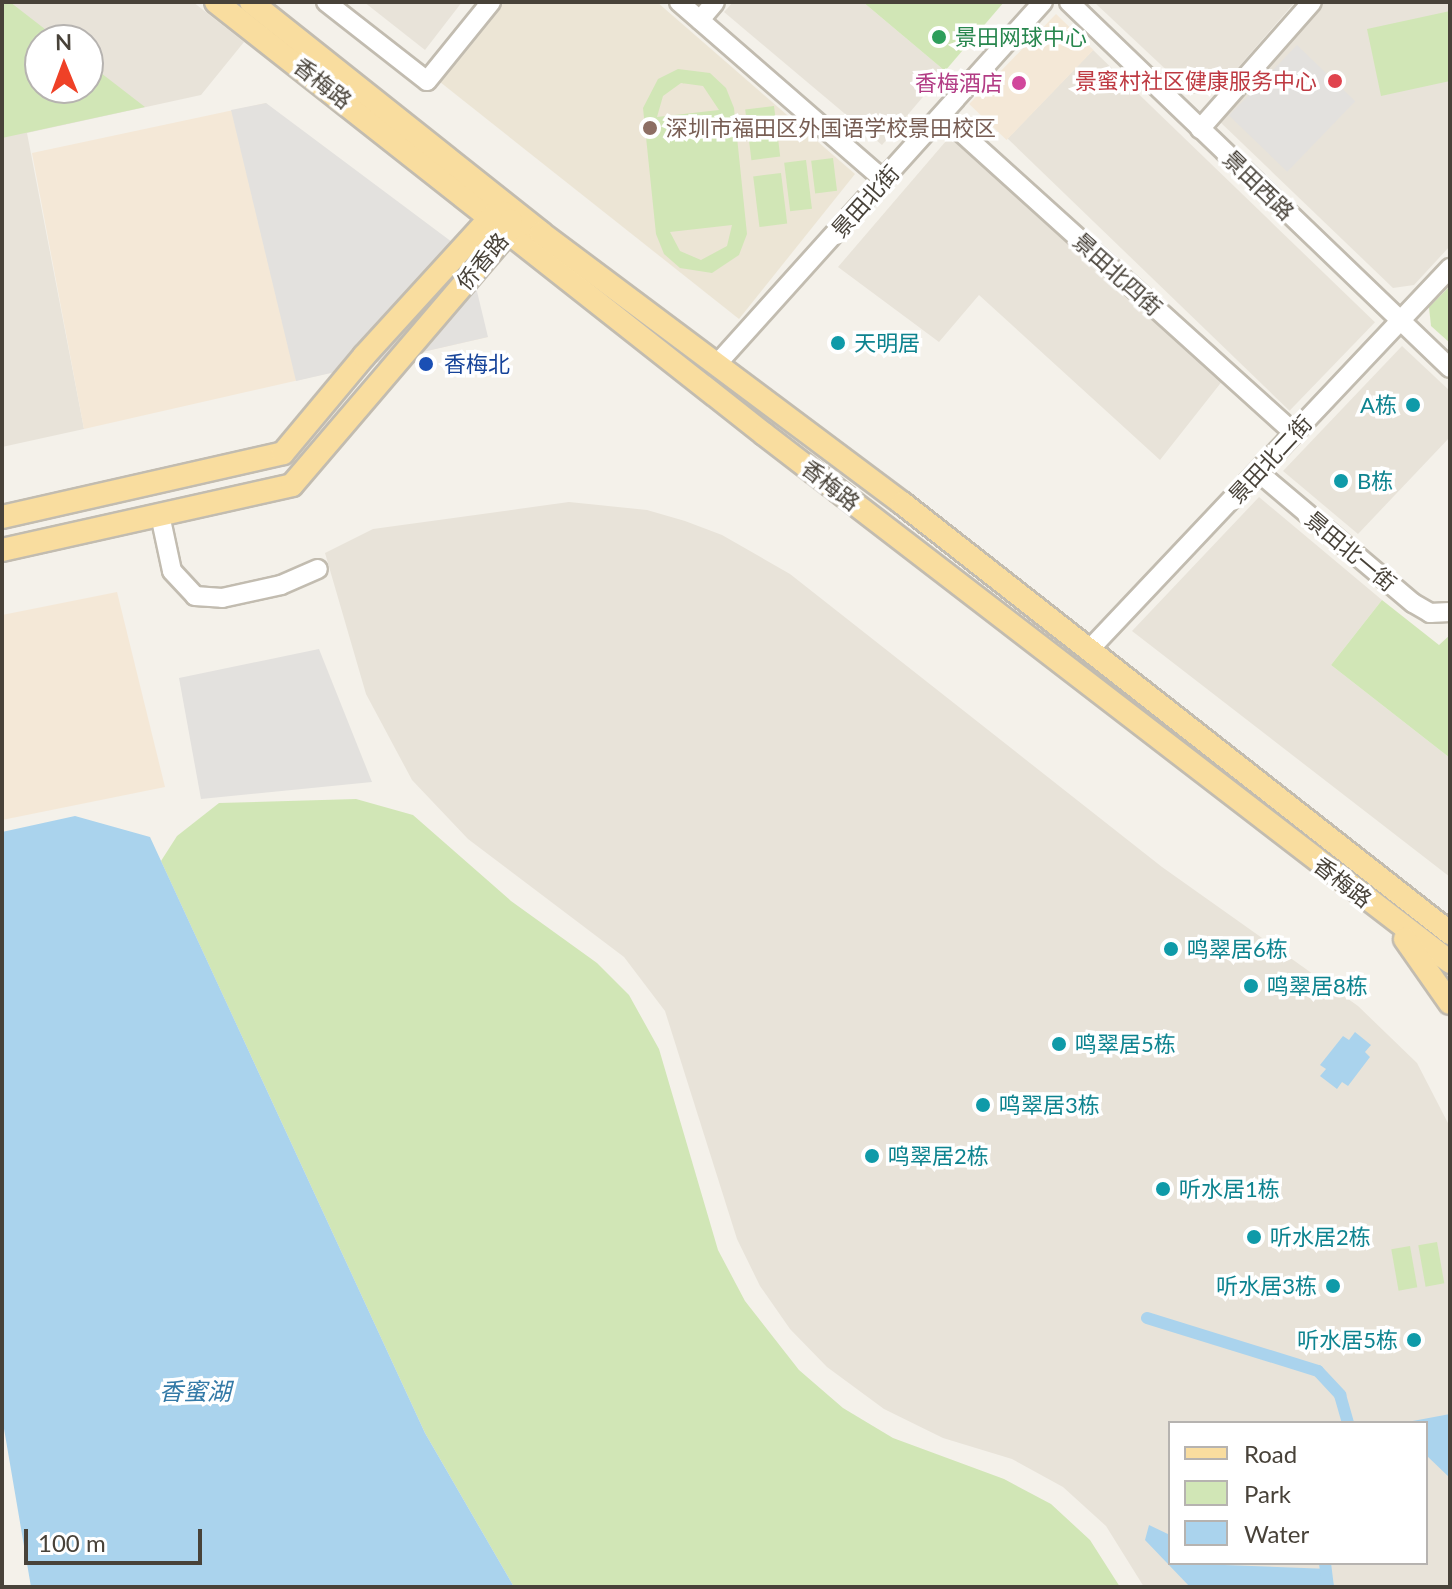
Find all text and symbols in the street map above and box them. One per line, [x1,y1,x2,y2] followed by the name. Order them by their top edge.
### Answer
[24,24,104,104] north arrow
[955,24,1087,50] place label: 景田网球中心
[55,28,72,55] text: N
[930,28,948,46] marker: 景田网球中心
[289,52,357,114] street label: 香梅路
[1075,68,1317,94] place label: 景蜜村社区健康服务中心
[915,70,1003,96] place label: 香梅酒店
[1324,70,1346,92] marker: 景蜜村社区健康服务中心
[1010,74,1028,92] marker: 香梅酒店
[666,115,996,141] place label: 深圳市福田区外国语学校景田校区
[641,119,659,137] marker: 深圳市福田区外国语学校景田校区
[1218,145,1300,225] street label: 景田西路
[826,159,904,243] street label: 景田北街
[451,227,513,295] street label: 侨香路
[1068,227,1168,321] street label: 景田北四街
[854,330,920,356] place label: 天明居
[829,334,847,352] marker: 天明居
[444,351,510,377] place label: 香梅北
[415,353,437,375] marker: 香梅北
[1360,392,1397,418] place label: A栋
[1404,396,1422,414] marker: A栋
[1223,410,1317,508] street label: 景田北二街
[797,454,865,516] street label: 香梅路
[1357,468,1393,494] place label: B栋
[1332,472,1350,490] marker: B栋
[1300,506,1402,596] street label: 景田北一街
[1309,851,1377,913] street label: 香梅路
[1187,936,1288,962] place label: 鸣翠居6栋
[1162,940,1180,958] marker: 鸣翠居6栋
[1267,973,1368,999] place label: 鸣翠居8栋
[1242,977,1260,995] marker: 鸣翠居8栋
[1075,1031,1176,1057] place label: 鸣翠居5栋
[1050,1035,1068,1053] marker: 鸣翠居5栋
[999,1092,1100,1118] place label: 鸣翠居3栋
[974,1096,992,1114] marker: 鸣翠居3栋
[888,1143,989,1169] place label: 鸣翠居2栋
[863,1147,881,1165] marker: 鸣翠居2栋
[1179,1176,1280,1202] place label: 听水居1栋
[1154,1180,1172,1198] marker: 听水居1栋
[1270,1224,1371,1250] place label: 听水居2栋
[1245,1228,1263,1246] marker: 听水居2栋
[1216,1273,1317,1299] place label: 听水居3栋
[1324,1277,1342,1295] marker: 听水居3栋
[1297,1327,1398,1353] place label: 听水居5栋
[1405,1331,1423,1349] marker: 听水居5栋
[159,1377,231,1405] water label: 香蜜湖
[1168,1421,1428,1565] legend
[1244,1439,1297,1468] text: Road
[1244,1479,1291,1508] text: Park
[28,1513,206,1563] scale bar
[1244,1519,1309,1548] text: Water
[38,1528,106,1557] text: 100 m

